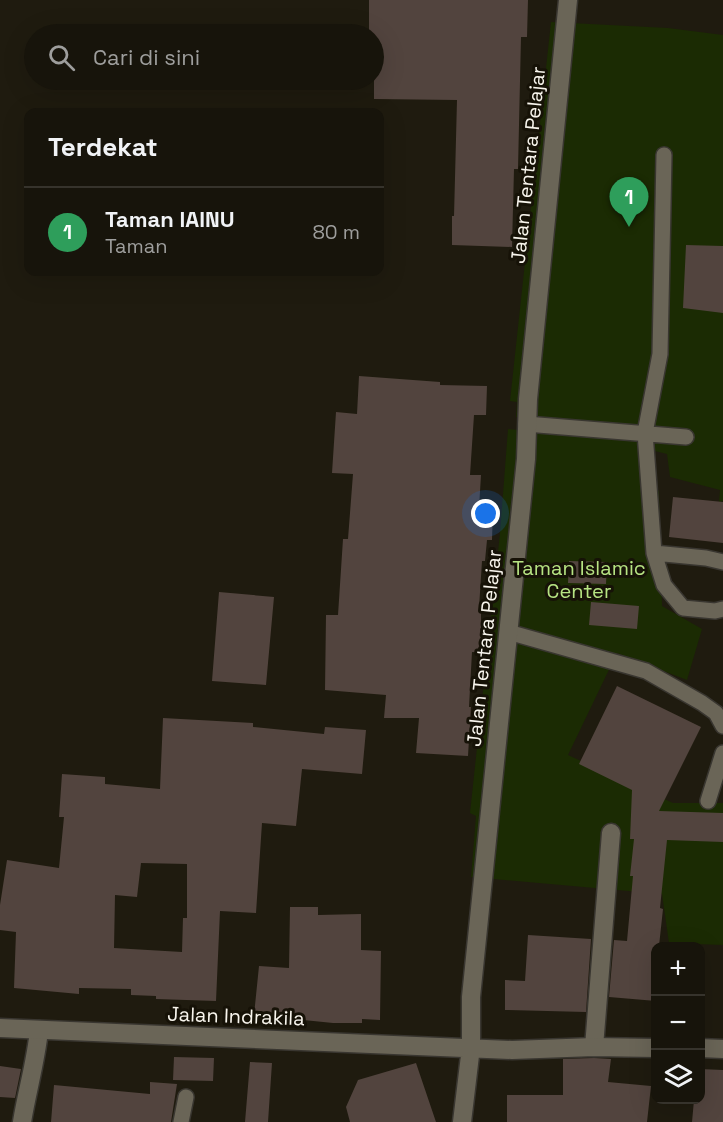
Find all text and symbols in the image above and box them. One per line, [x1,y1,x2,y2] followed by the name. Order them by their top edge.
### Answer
[24,24,384,90] search box
[45,41,78,74] icon: search
[93,43,200,71] text: Cari di sini
[505,65,551,265] street label: Jalan Tentara Pelajar
[48,130,158,164] text: Terdekat
[610,178,648,227] pin: 1
[105,205,235,233] text: Taman IAINU
[63,219,72,245] text: 1
[312,219,360,245] text: 80 m
[105,233,167,259] text: Taman
[471,499,500,528] your location
[461,548,507,748] street label: Jalan Tentara Pelajar
[512,555,646,604] park label: Taman Islamic Center
[651,942,705,1104] map controls
[651,942,705,996] button: +
[651,996,705,1050] button: −
[167,1001,305,1031] street label: Jalan Indrakila
[651,1050,705,1104] button: layers

